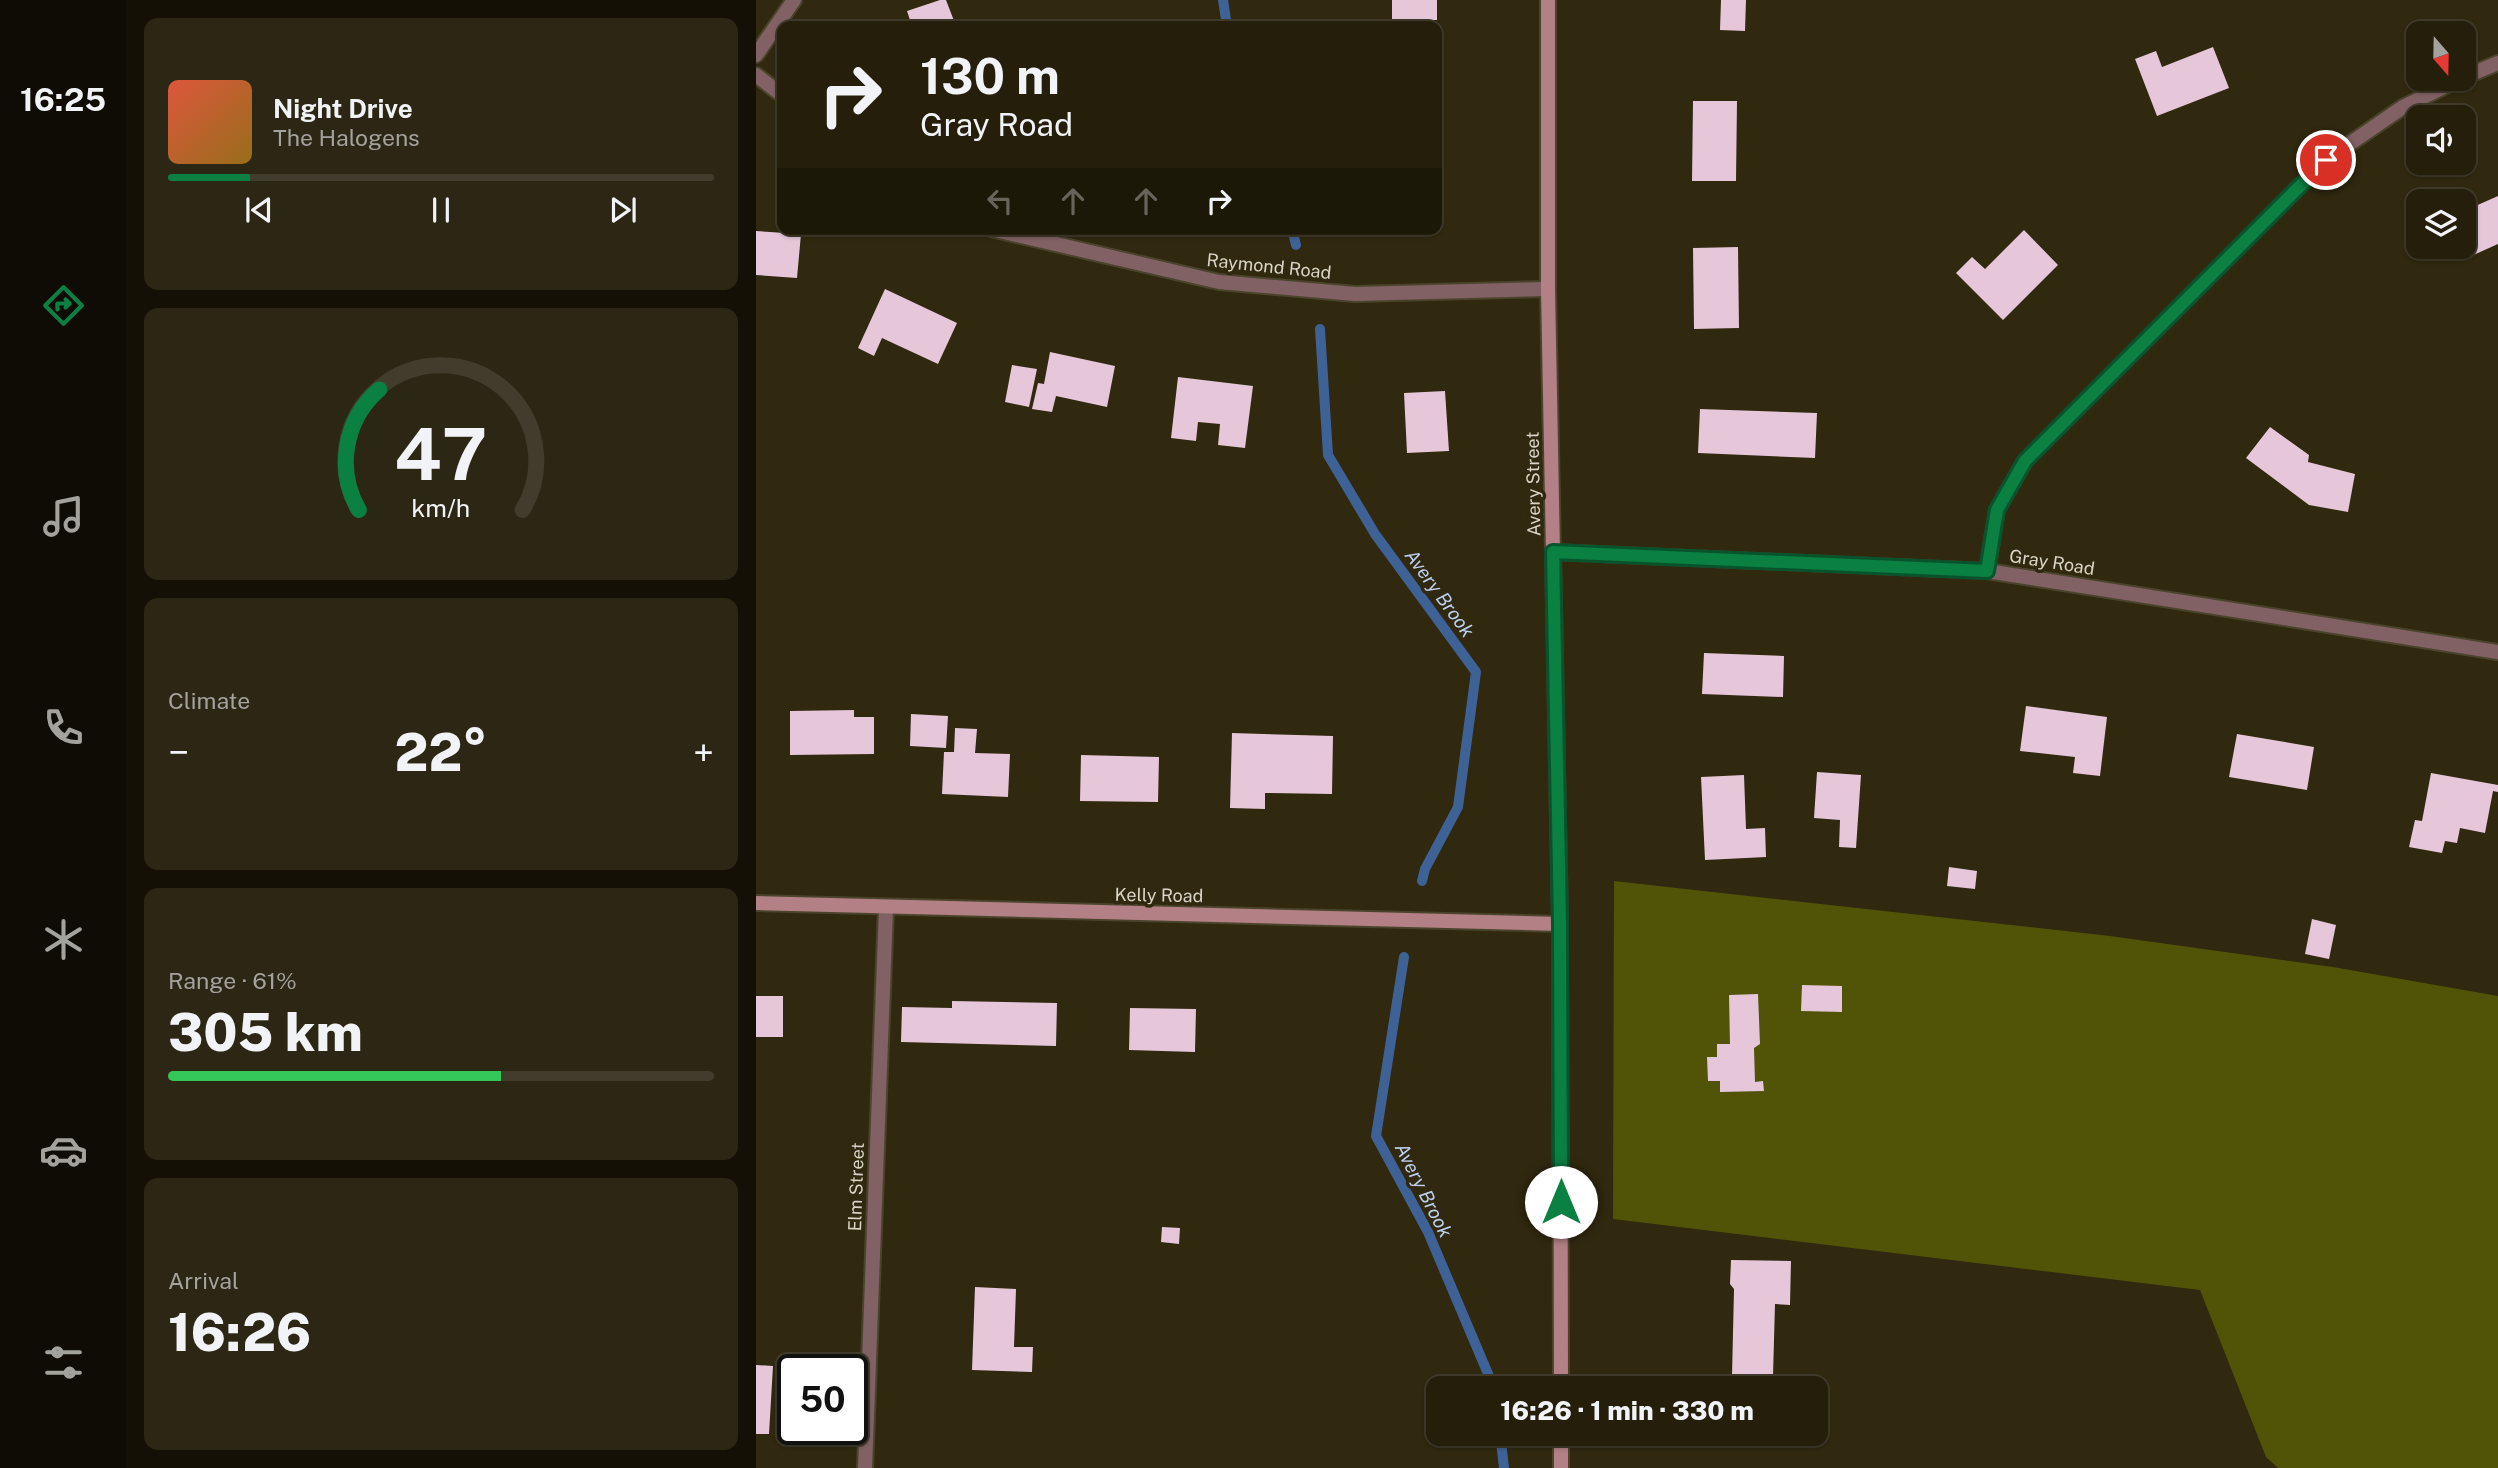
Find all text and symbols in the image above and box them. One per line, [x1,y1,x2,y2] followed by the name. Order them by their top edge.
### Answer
[2406,21,2476,91] north arrow
[2406,21,2476,259] map controls
[920,47,1060,105] text: 130 m
[805,49,896,140] icon: right
[20,81,106,118] text: 16:25
[273,93,413,124] text: Night Drive
[2406,105,2476,175] button: sound
[920,106,1073,143] text: Gray Road
[273,124,420,151] text: The Halogens
[2296,130,2356,190] pin
[2307,141,2345,179] icon: arrive
[981,182,1019,220] icon: left
[1054,182,1092,220] icon: ahead
[1127,182,1165,220] icon: ahead
[1200,182,1238,220] icon: right
[2406,189,2476,259] button: layers
[240,191,278,229] icon: previous
[422,191,460,229] icon: pause
[604,191,642,229] icon: next
[1206,249,1332,283] street label: Raymond Road
[39,281,88,330] icon: directions
[394,411,488,496] text: 47
[1522,432,1544,536] street label: Avery Street
[39,492,88,541] icon: music
[412,493,470,523] text: km/h
[1401,545,1480,642] water label: Avery Brook
[2008,545,2096,579] street label: Gray Road
[168,687,250,714] text: Climate
[39,703,88,752] icon: phone
[395,722,487,783] text: 22°
[168,730,189,775] text: −
[693,730,714,775] text: +
[1114,884,1204,906] street label: Kelly Road
[39,915,88,964] icon: climate
[168,967,297,994] text: Range · 61%
[168,1002,363,1063] text: 305 km
[39,1126,88,1175] icon: car
[1391,1139,1457,1241] water label: Avery Brook
[844,1142,868,1232] street label: Elm Street
[1524,1165,1598,1239] position arrow
[168,1267,239,1294] text: Arrival
[168,1302,311,1363] text: 16:26
[39,1338,88,1387] icon: filters
[777,1354,868,1445] speed limit sign: 50
[1500,1395,1754,1426] text: 16:26 · 1 min · 330 m

